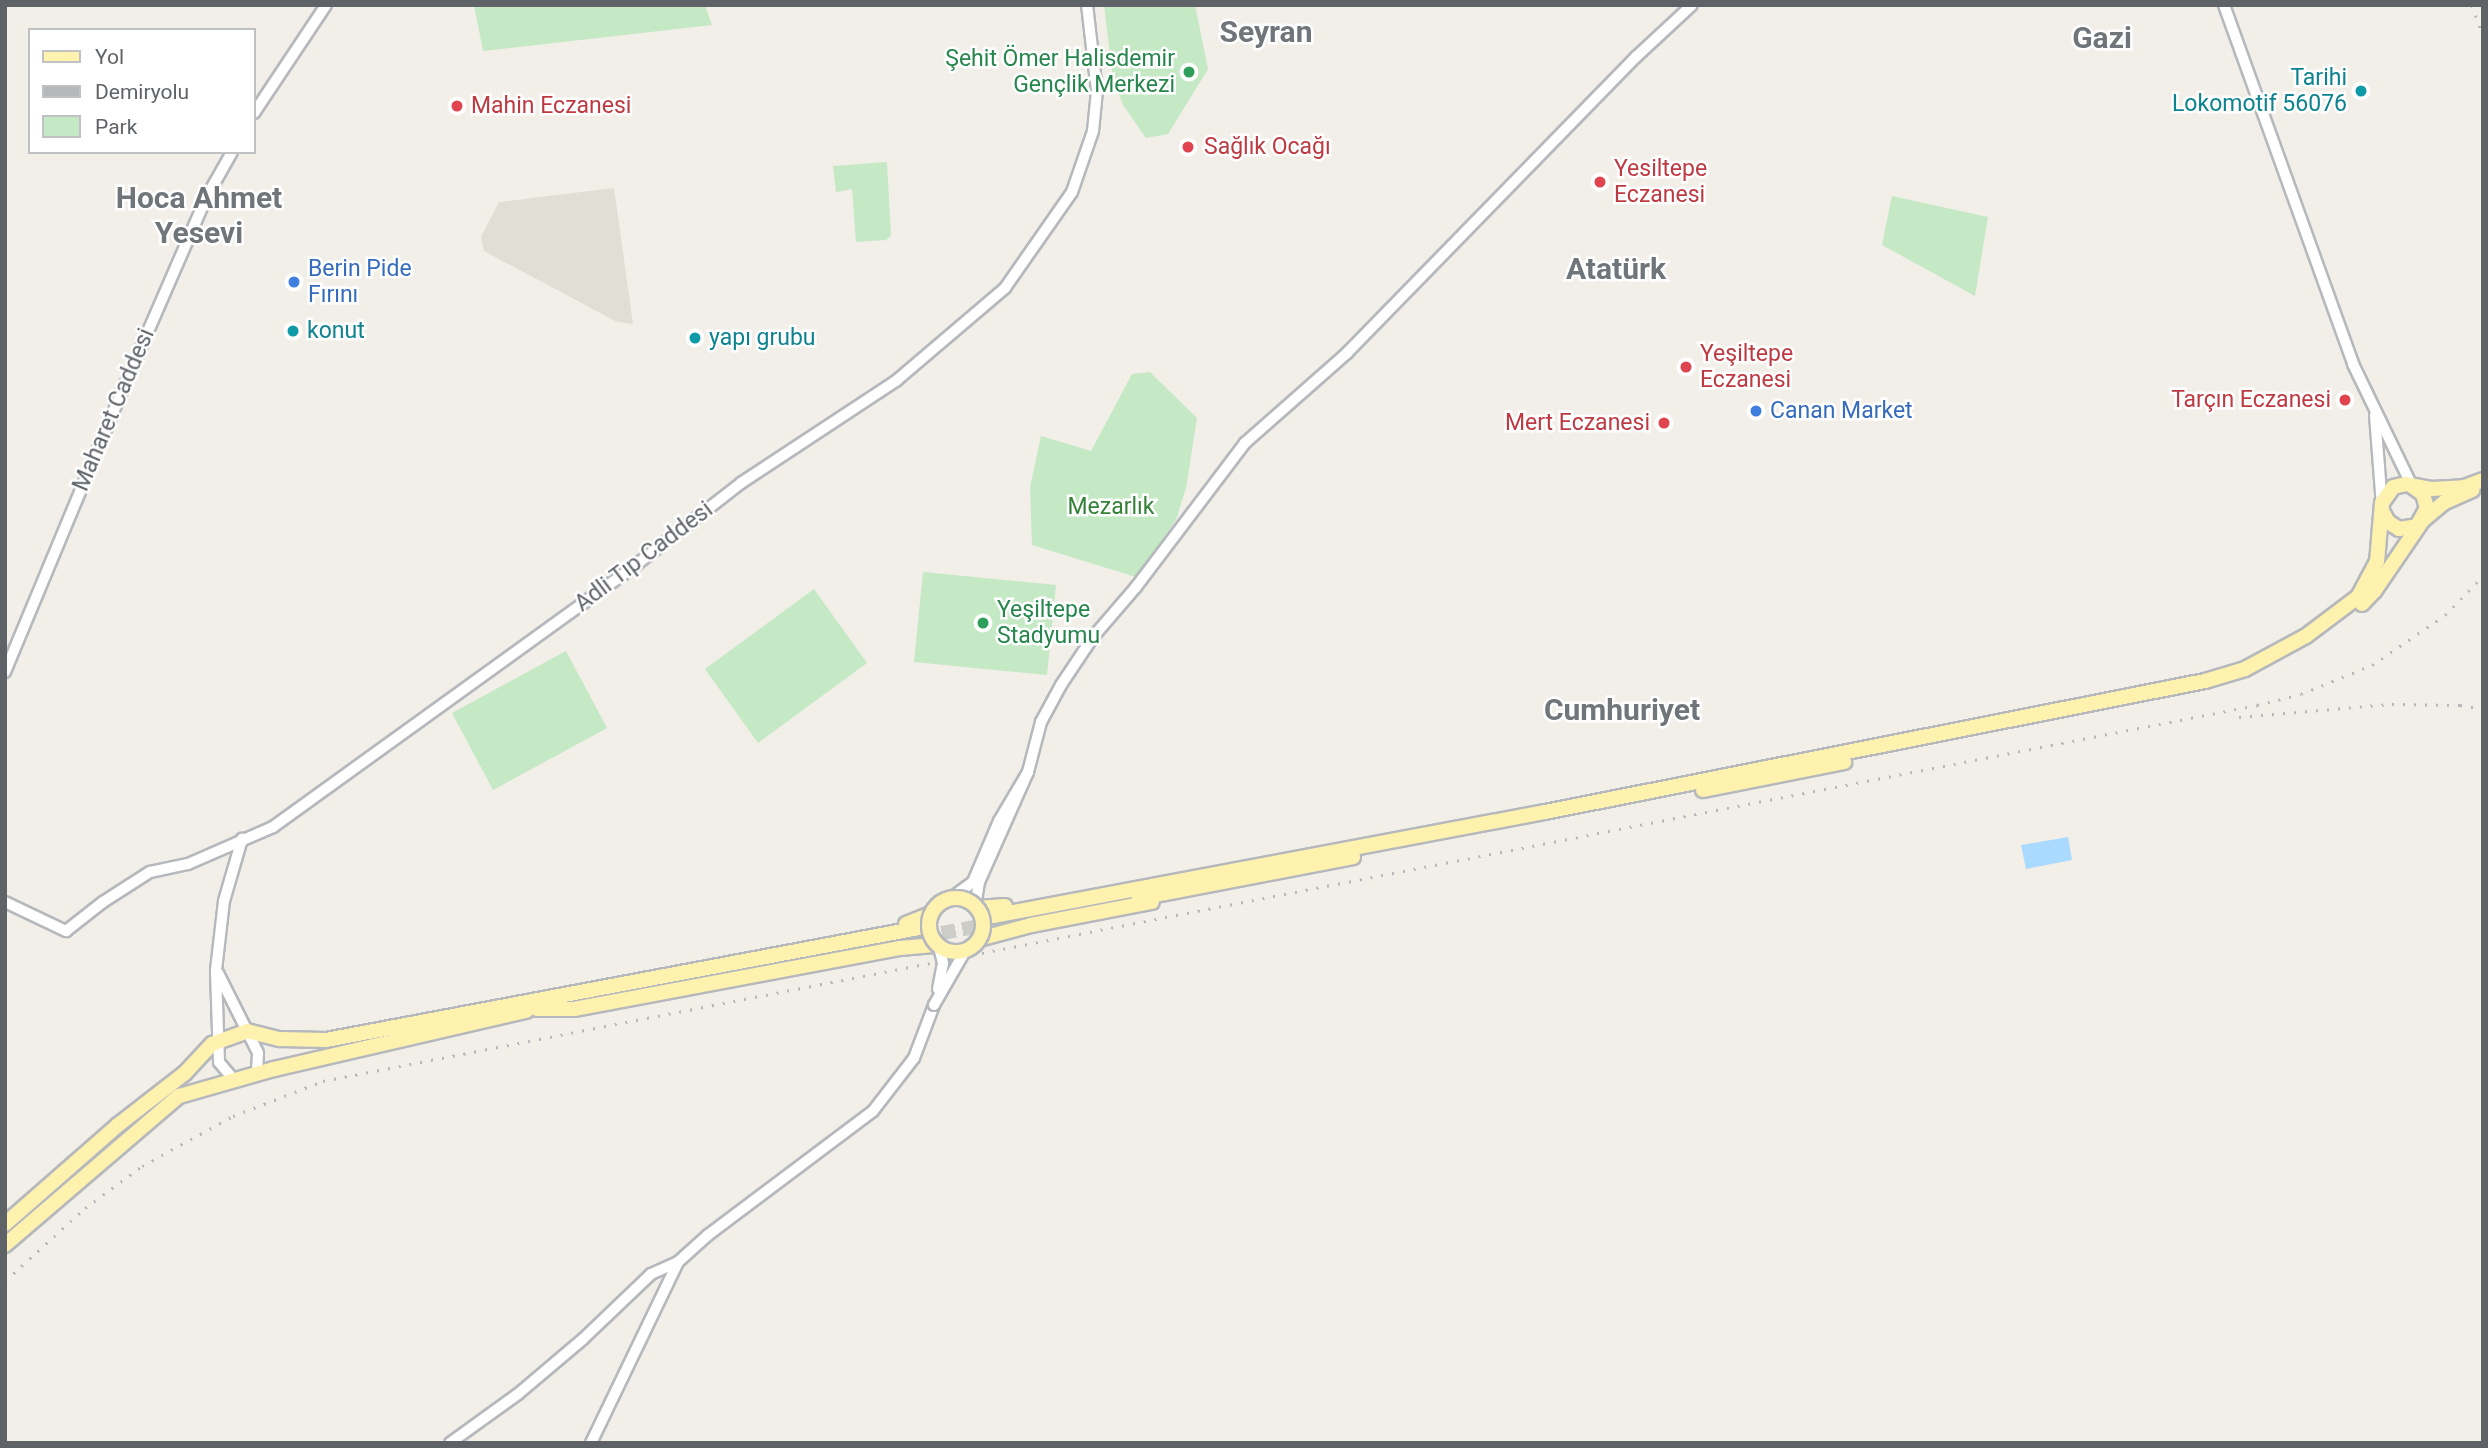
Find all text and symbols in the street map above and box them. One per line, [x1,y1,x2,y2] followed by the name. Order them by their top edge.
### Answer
[1220,14,1312,50] district label: Seyran
[2072,20,2132,56] district label: Gazi
[28,28,256,154] legend
[95,45,124,69] text: Yol
[945,45,1175,99] place label: Şehit Ömer Halisdemir Gençlik Merkezi
[1181,64,1197,80] marker: Şehit Ömer Halisdemir Gençlik Merkezi
[2172,64,2347,118] place label: Tarihi Lokomotif 56076
[95,80,189,104] text: Demiryolu
[2353,83,2369,99] marker: Tarihi Lokomotif 56076
[471,92,631,120] place label: Mahin Eczanesi
[449,98,465,114] marker: Mahin Eczanesi
[95,115,137,139] text: Park
[1204,133,1331,161] place label: Sağlık Ocağı
[1178,137,1198,157] marker: Sağlık Ocağı
[1614,155,1707,209] place label: Yesiltepe Eczanesi
[1592,174,1608,190] marker: Yesiltepe Eczanesi
[116,180,282,250] district label: Hoca Ahmet Yesevi
[1566,251,1666,287] district label: Atatürk
[308,255,412,309] place label: Berin Pide Fırını
[286,274,302,290] marker: Berin Pide Fırını
[307,317,365,345] place label: konut
[285,323,301,339] marker: konut
[709,324,816,352] place label: yapı grubu
[67,325,161,495] street label: Maharet Caddesi
[687,330,703,346] marker: yapı grubu
[1700,340,1793,394] place label: Yeşiltepe Eczanesi
[1678,359,1694,375] marker: Yeşiltepe Eczanesi
[2171,386,2331,414] place label: Tarçın Eczanesi
[2337,392,2353,408] marker: Tarçın Eczanesi
[1770,397,1913,425] place label: Canan Market
[1748,403,1764,419] marker: Canan Market
[1505,409,1650,437] place label: Mert Eczanesi
[1656,415,1672,431] marker: Mert Eczanesi
[1068,493,1154,521] park label: Mezarlık
[569,496,719,618] street label: Adli Tıp Caddesi
[997,596,1100,650] place label: Yeşiltepe Stadyumu
[975,615,991,631] marker: Yeşiltepe Stadyumu
[1544,692,1700,728] district label: Cumhuriyet

